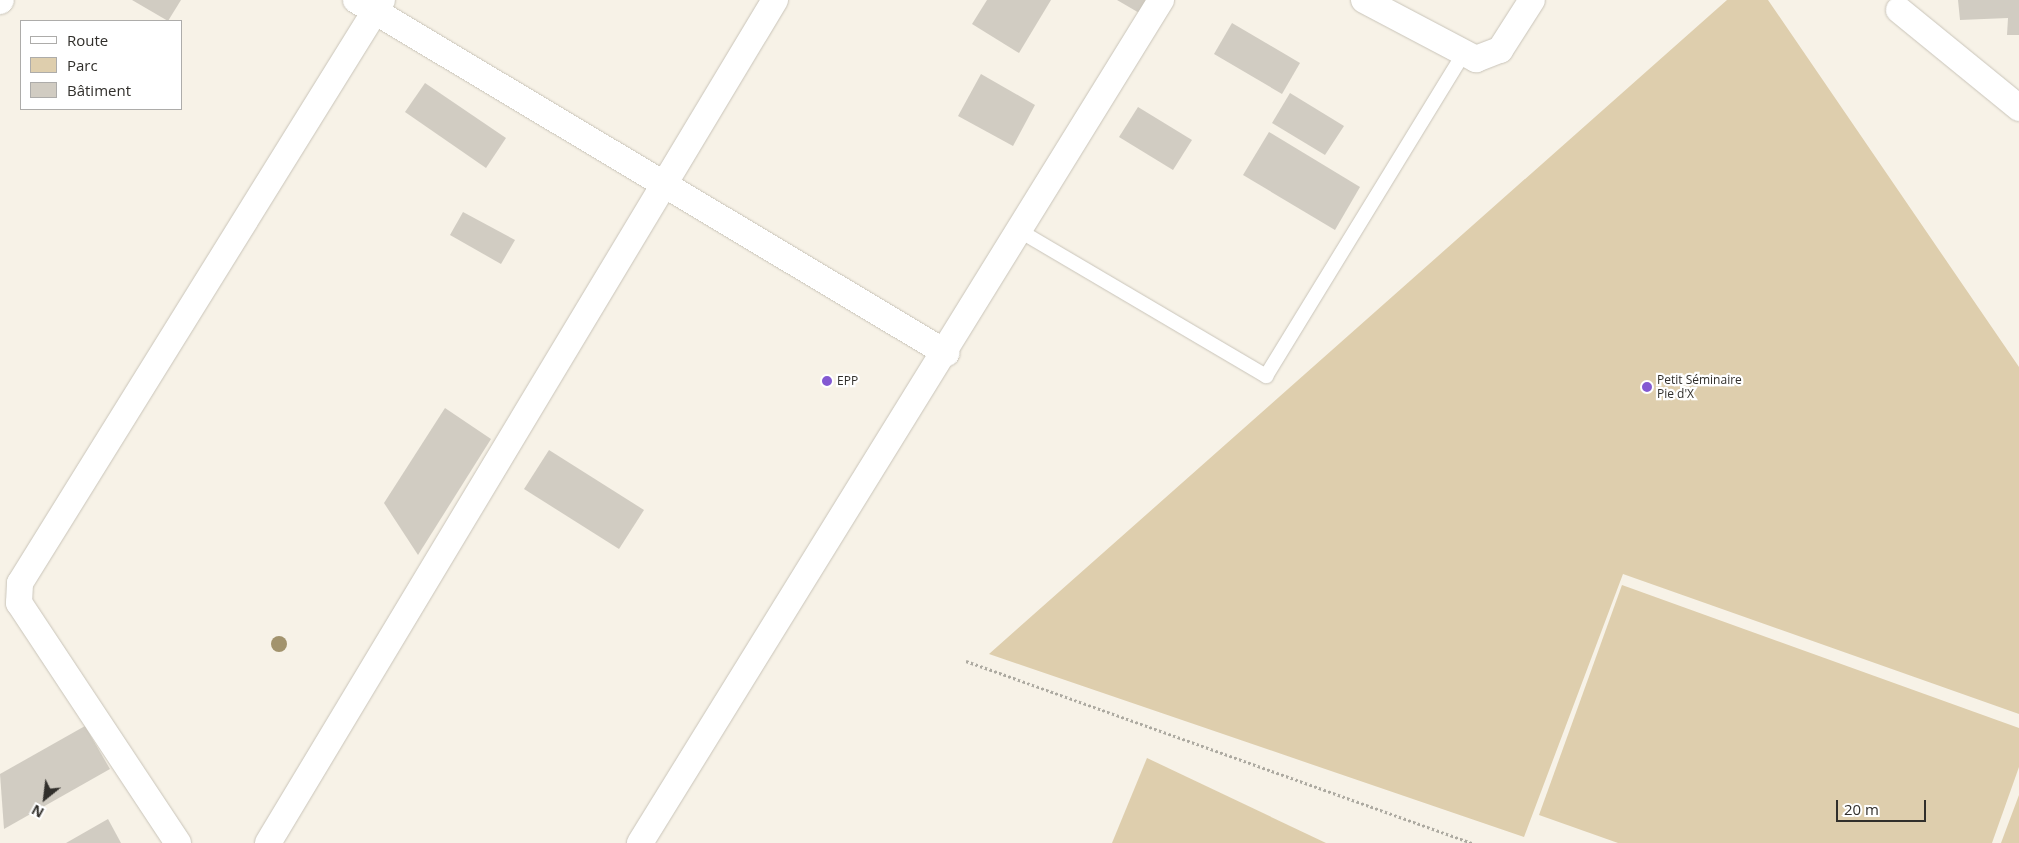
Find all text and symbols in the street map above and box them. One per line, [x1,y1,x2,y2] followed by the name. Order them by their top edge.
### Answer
[20,20,182,110] legend
[67,30,108,50] text: Route
[67,55,98,75] text: Parc
[67,80,131,100] text: Bâtiment
[1657,373,1742,401] place label: Petit Séminaire Pie d'X
[837,374,858,388] place label: EPP
[821,375,833,387] marker: EPP
[1641,381,1653,393] marker: Petit Séminaire Pie d'X
[20,773,70,823] north arrow
[1839,790,1929,822] scale bar
[1844,799,1879,819] text: 20 m
[28,800,47,823] text: N

